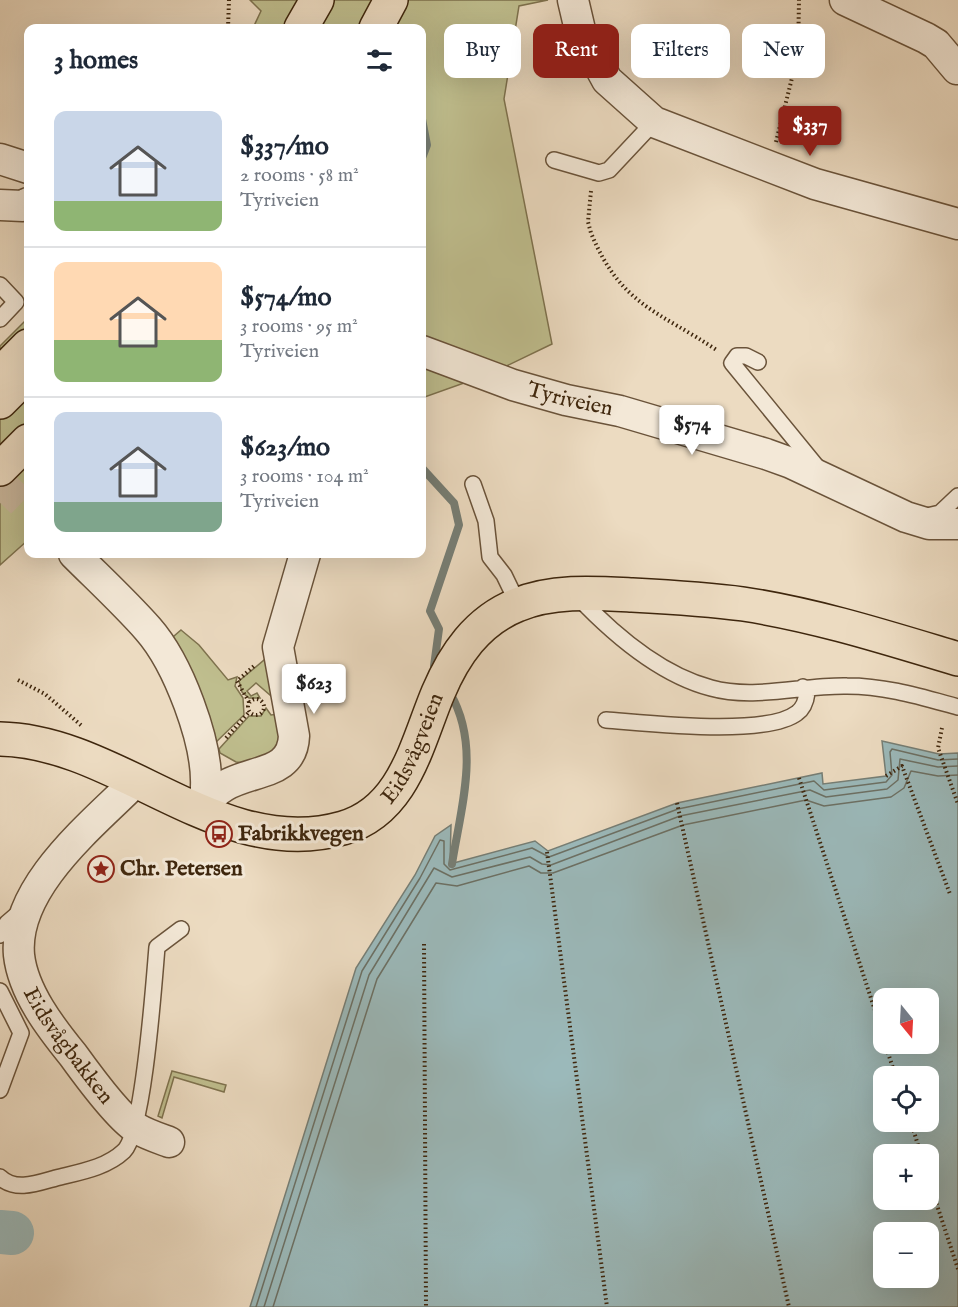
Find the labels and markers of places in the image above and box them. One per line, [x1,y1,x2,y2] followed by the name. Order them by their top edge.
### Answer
[774,106,846,157] pin: $337
[656,405,728,456] pin: $574
[278,664,350,715] pin: $623
[204,819,234,849] bus stop icon: Fabrikkvegen
[238,820,364,848] place label: Fabrikkvegen
[86,854,116,884] place icon: Chr. Petersen
[120,855,243,883] place label: Chr. Petersen

